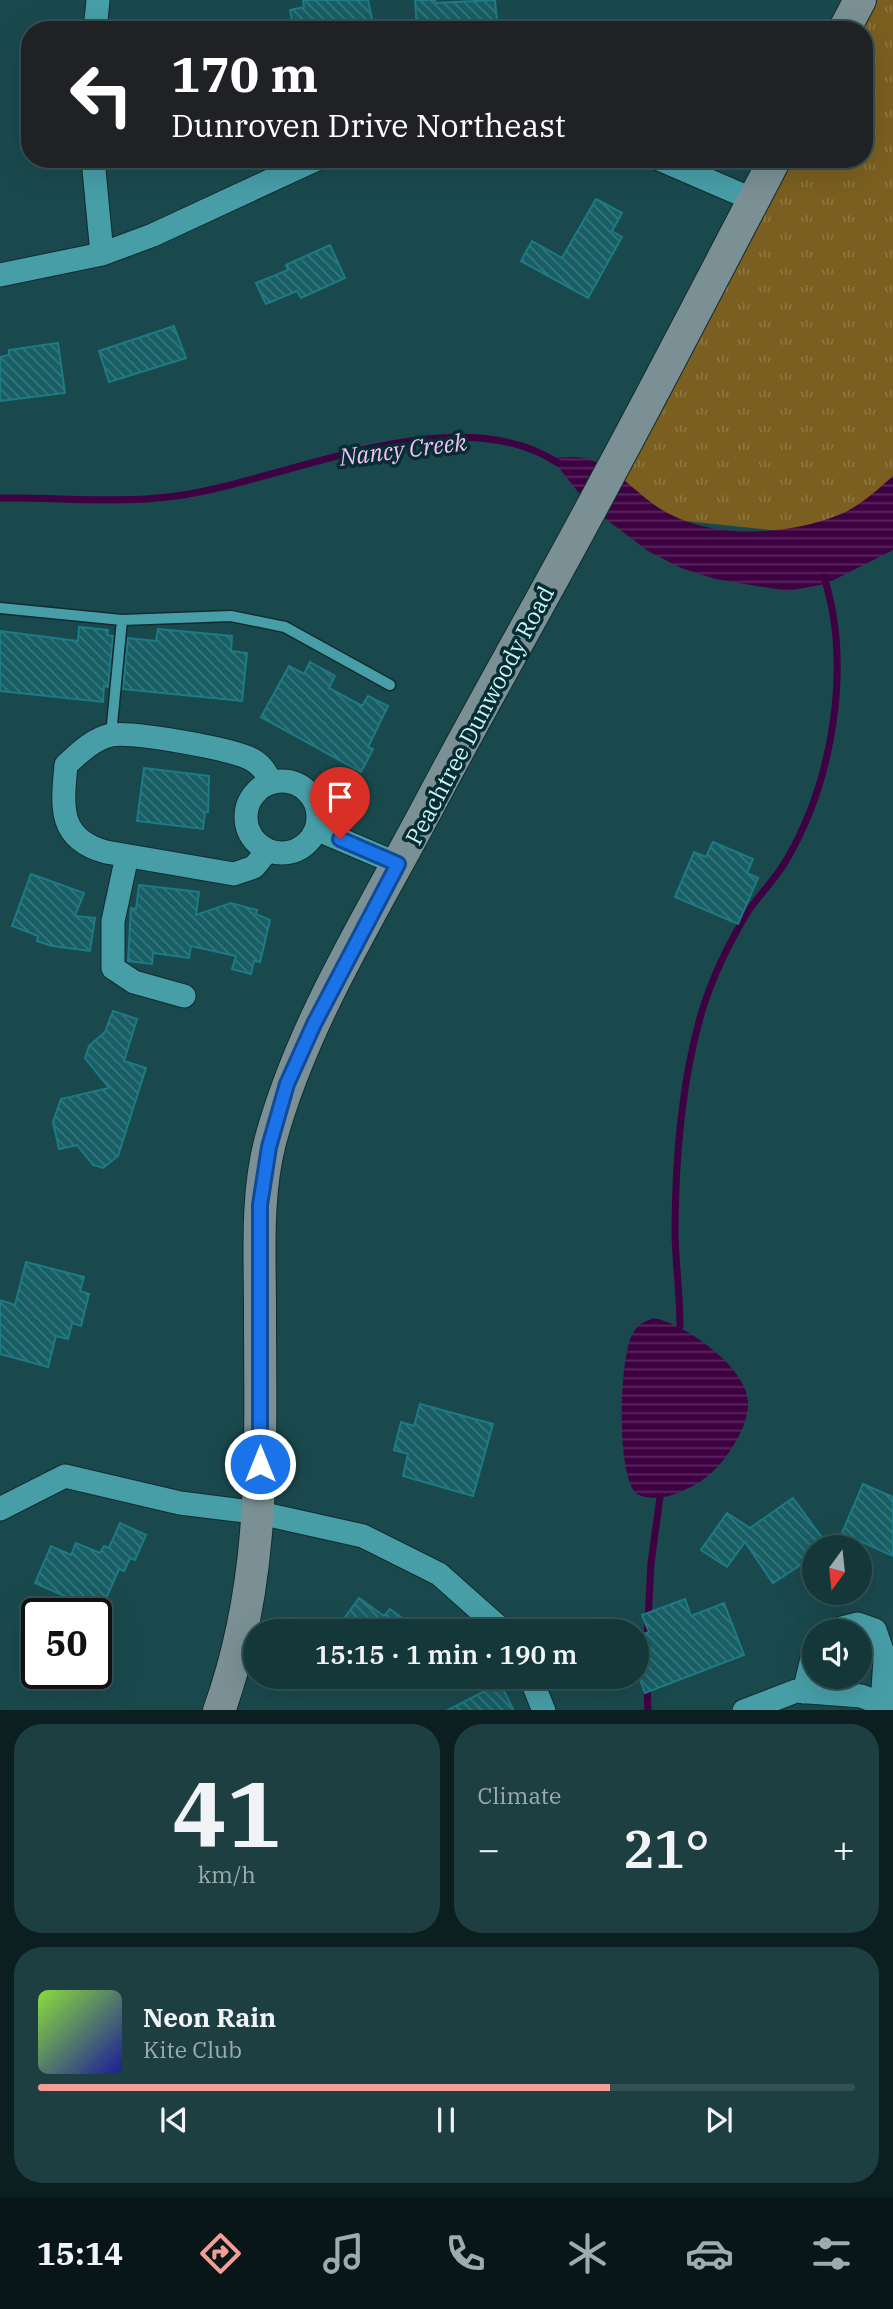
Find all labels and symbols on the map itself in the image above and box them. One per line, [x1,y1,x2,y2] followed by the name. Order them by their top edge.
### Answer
[336,425,469,473] water label: Nancy Creek
[398,580,560,850] street label: Peachtree Dunwoody Road
[310,767,370,839] pin
[223,1427,297,1501] position arrow
[802,1535,872,1605] north arrow
[21,1598,112,1689] speed limit sign: 50

